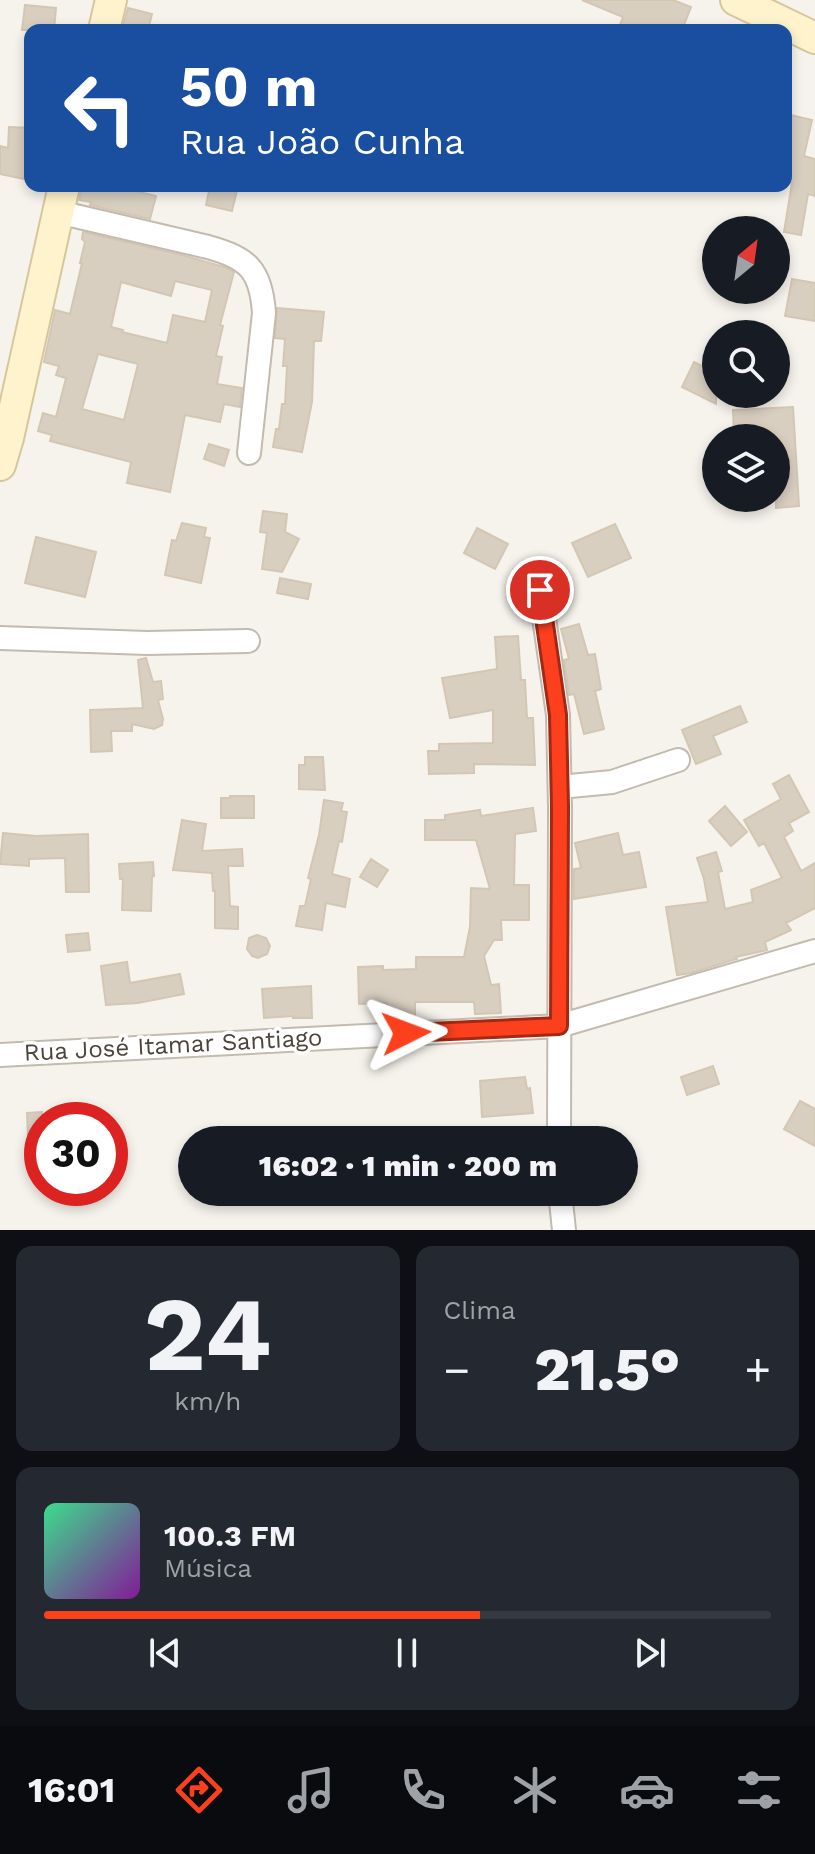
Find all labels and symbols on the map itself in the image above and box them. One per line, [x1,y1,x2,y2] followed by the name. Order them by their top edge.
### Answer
[702,216,790,304] north arrow
[506,556,574,624] pin
[364,991,448,1075] position arrow
[23,1023,323,1067] street label: Rua José Itamar Santiago
[24,1102,128,1206] speed limit sign: 30

